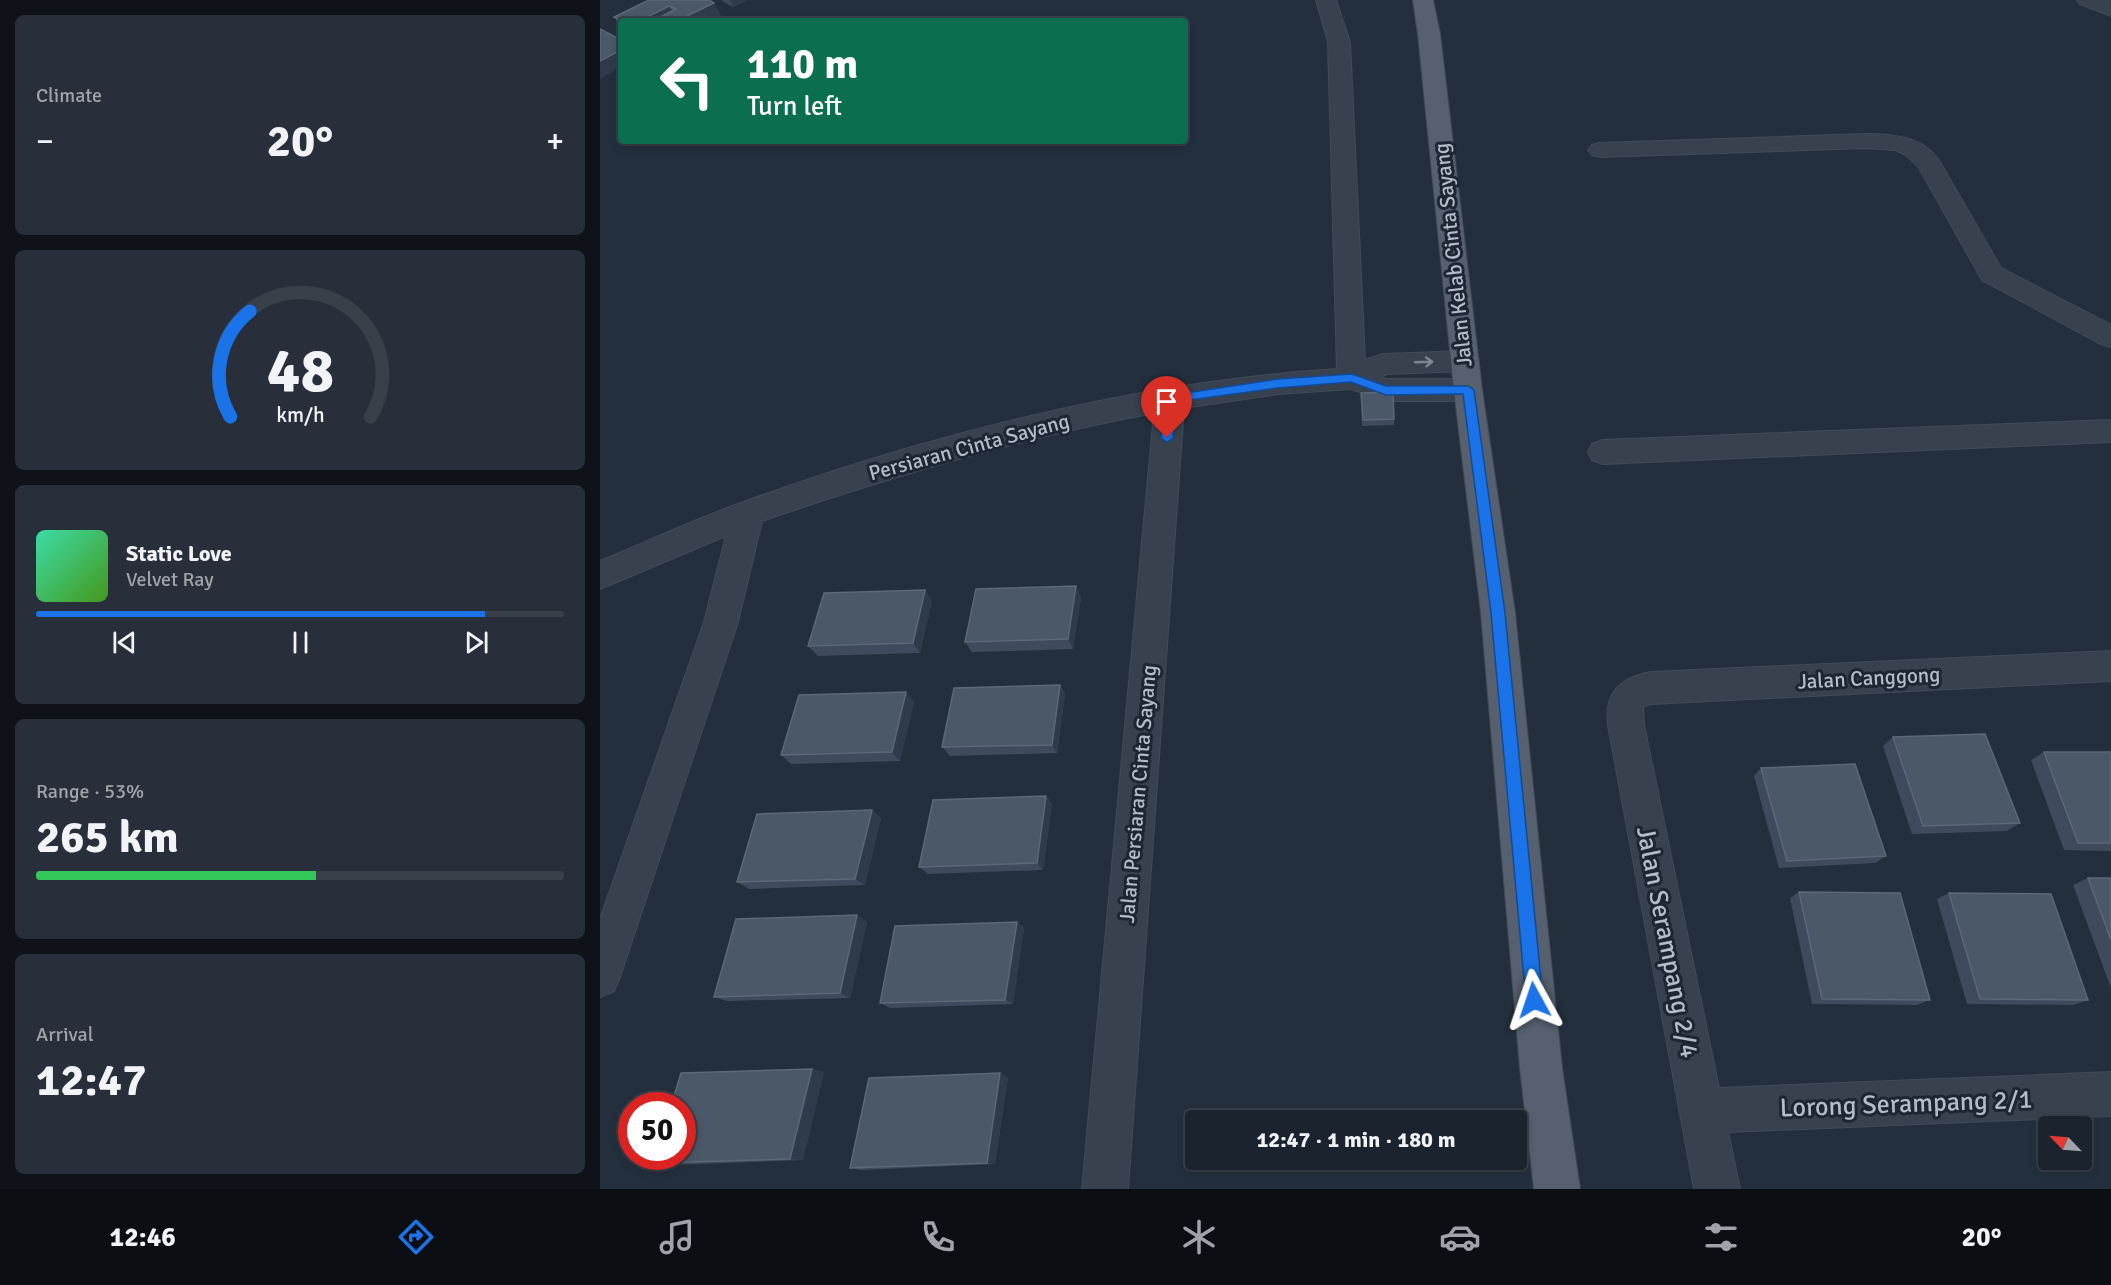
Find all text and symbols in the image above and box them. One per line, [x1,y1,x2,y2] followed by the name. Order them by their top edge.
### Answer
[747,39,858,90] text: 110 m
[648,42,726,120] icon: left
[36,83,102,108] text: Climate
[747,90,842,123] text: Turn left
[267,114,333,169] text: 20°
[36,121,54,162] text: −
[546,121,564,162] text: +
[1428,142,1478,368] street label: Jalan Kelab Cinta Sayang
[266,332,334,409] text: 48
[1414,357,1434,368] one-way arrow
[1141,376,1192,438] pin
[1150,385,1183,418] icon: arrive
[276,402,324,428] text: km/h
[866,408,1072,486] street label: Persiaran Cinta Sayang
[126,540,232,567] text: Static Love
[126,567,214,592] text: Velvet Ray
[108,626,141,659] icon: previous
[284,626,317,659] icon: pause
[460,626,493,659] icon: next
[1797,661,1941,695] street label: Jalan Canggong
[1114,664,1162,924] street label: Jalan Persiaran Cinta Sayang
[36,779,144,804] text: Range · 53%
[36,810,179,865] text: 265 km
[1629,824,1705,1061] street label: Jalan Serampang 2/4
[1502,968,1566,1032] position arrow
[36,1022,94,1047] text: Arrival
[36,1053,146,1108] text: 12:47
[1779,1084,2033,1124] street label: Lorong Serampang 2/1
[618,1092,696,1170] speed limit sign: 50
[2038,1116,2092,1170] north arrow
[2038,1116,2092,1170] map controls
[1256,1126,1456,1153] text: 12:47 · 1 min · 180 m
[395,1216,437,1258] icon: directions
[656,1216,698,1258] icon: music
[917,1216,959,1258] icon: phone
[1178,1216,1220,1258] icon: climate
[1439,1216,1481,1258] icon: car
[1700,1216,1742,1258] icon: filters
[110,1221,176,1254] text: 12:46
[1961,1221,2001,1254] text: 20°

